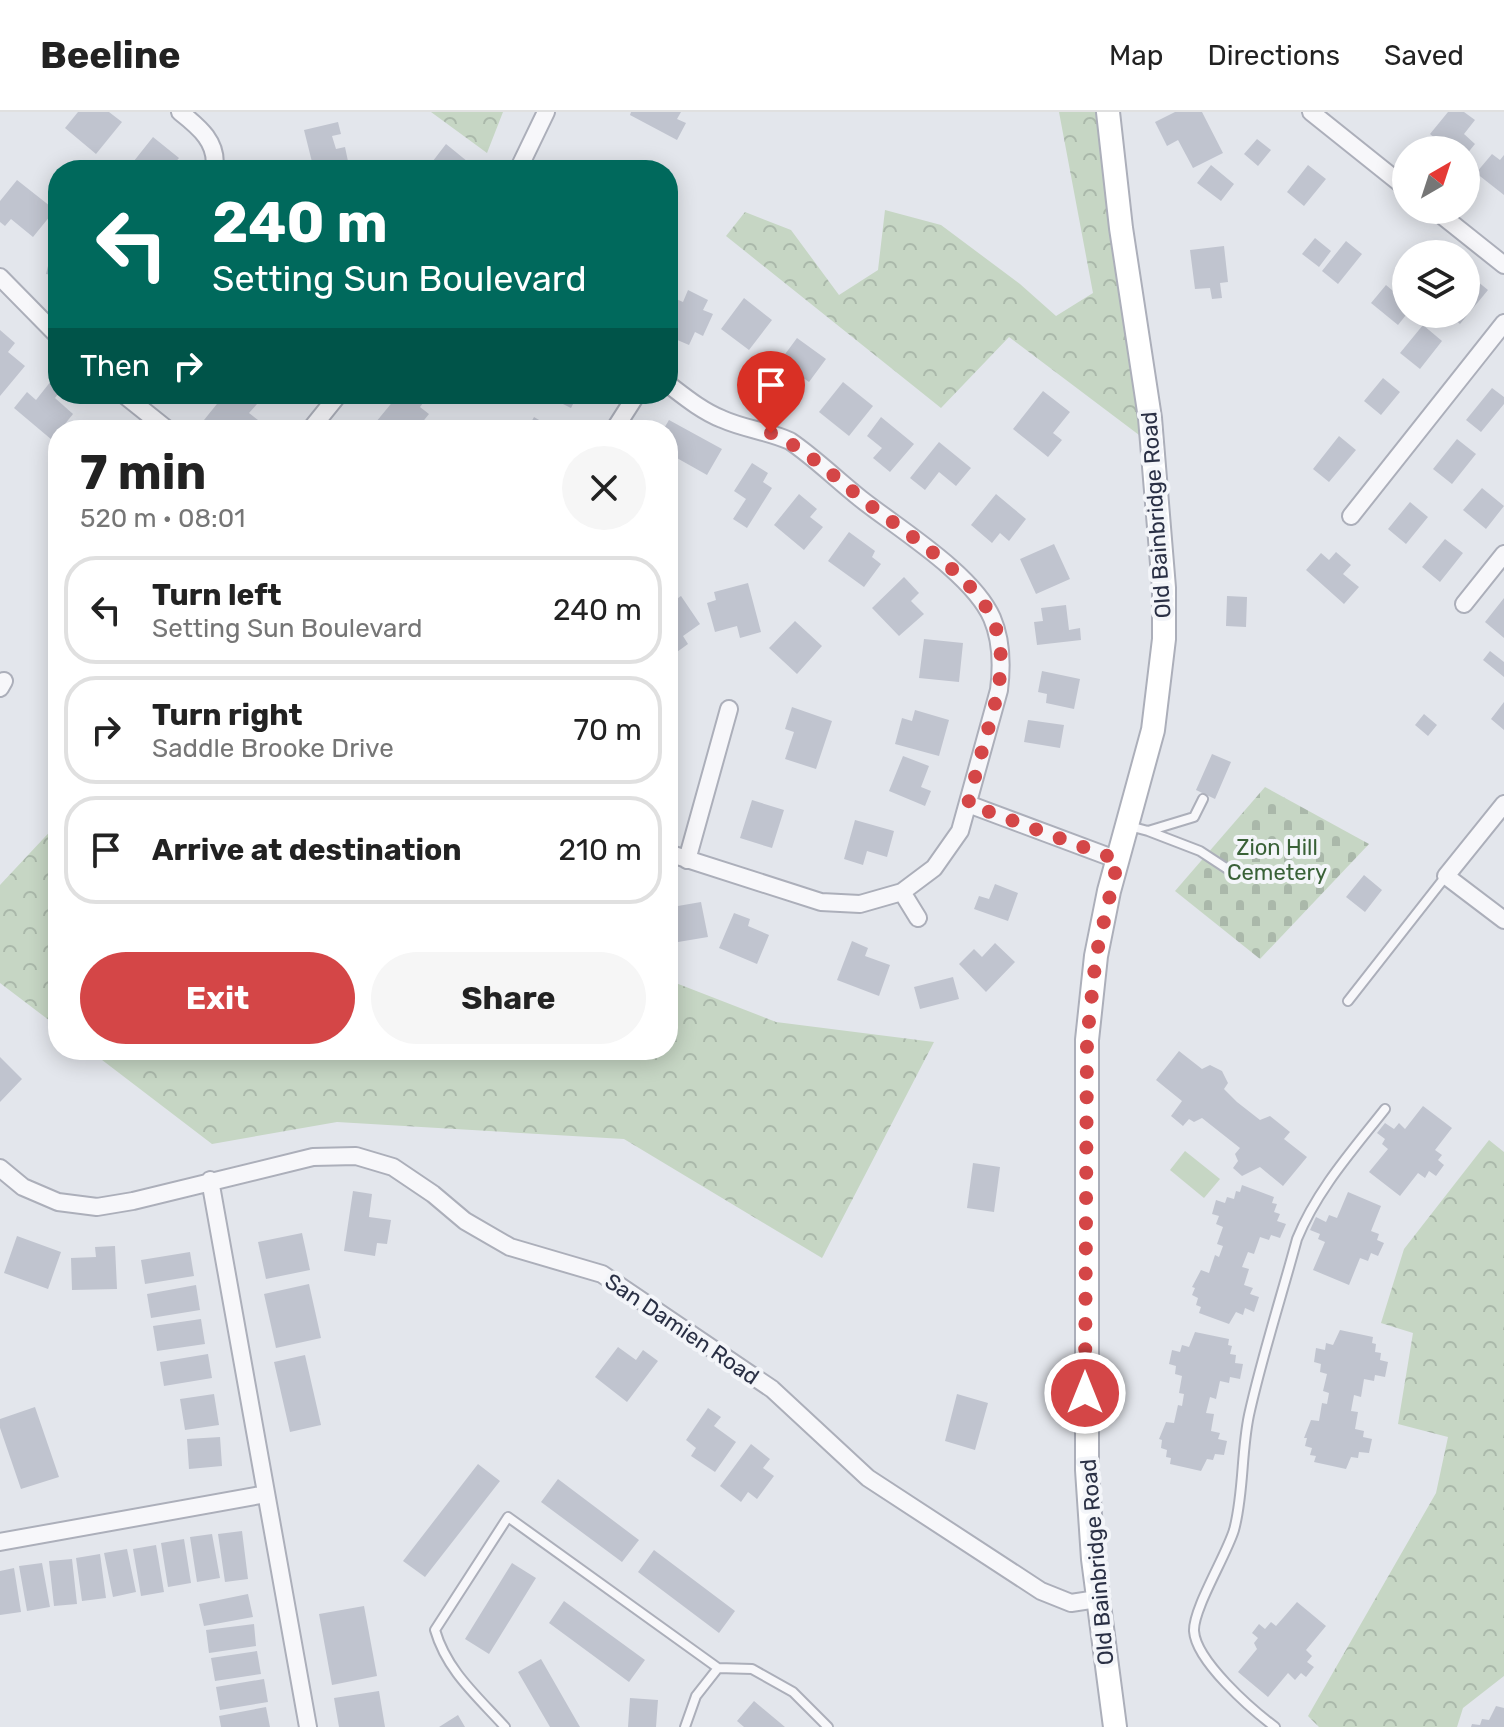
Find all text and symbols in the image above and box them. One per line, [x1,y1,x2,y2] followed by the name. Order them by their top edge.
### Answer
[40,32,181,78] text: Beeline
[1109,39,1163,72] text: Map
[1207,39,1340,72] text: Directions
[1384,39,1464,72] text: Saved
[1392,136,1480,224] north arrow
[1392,136,1480,328] map controls
[212,190,388,256] text: 240 m
[80,192,184,296] icon: left
[1392,240,1480,328] button: layers
[212,257,587,300] text: Setting Sun Boulevard
[166,344,210,388] icon: right
[80,348,150,384] text: Then
[737,351,805,433] pin
[749,363,793,407] icon: arrive
[1135,411,1177,619] street label: Old Bainbridge Road
[80,444,206,501] text: 7 min
[562,446,646,530] button: close
[80,503,245,534] text: 520 m · 08:01
[152,577,282,613] text: Turn left
[84,588,128,632] icon: left
[553,592,642,628] text: 240 m
[152,613,423,644] text: Setting Sun Boulevard
[152,697,303,733] text: Turn right
[84,708,128,752] icon: right
[574,712,642,748] text: 70 m
[152,733,394,764] text: Saddle Brooke Drive
[84,828,128,872] icon: arrive
[152,832,462,868] text: Arrive at destination
[558,832,642,868] text: 210 m
[1227,834,1327,886] park label: Zion Hill Cemetery
[80,952,355,1044] button: Exit
[371,952,646,1044] button: Share
[600,1268,764,1390] street label: San Damien Road
[1043,1351,1127,1435] position arrow
[1075,1458,1119,1666] street label: Old Bainbridge Road

